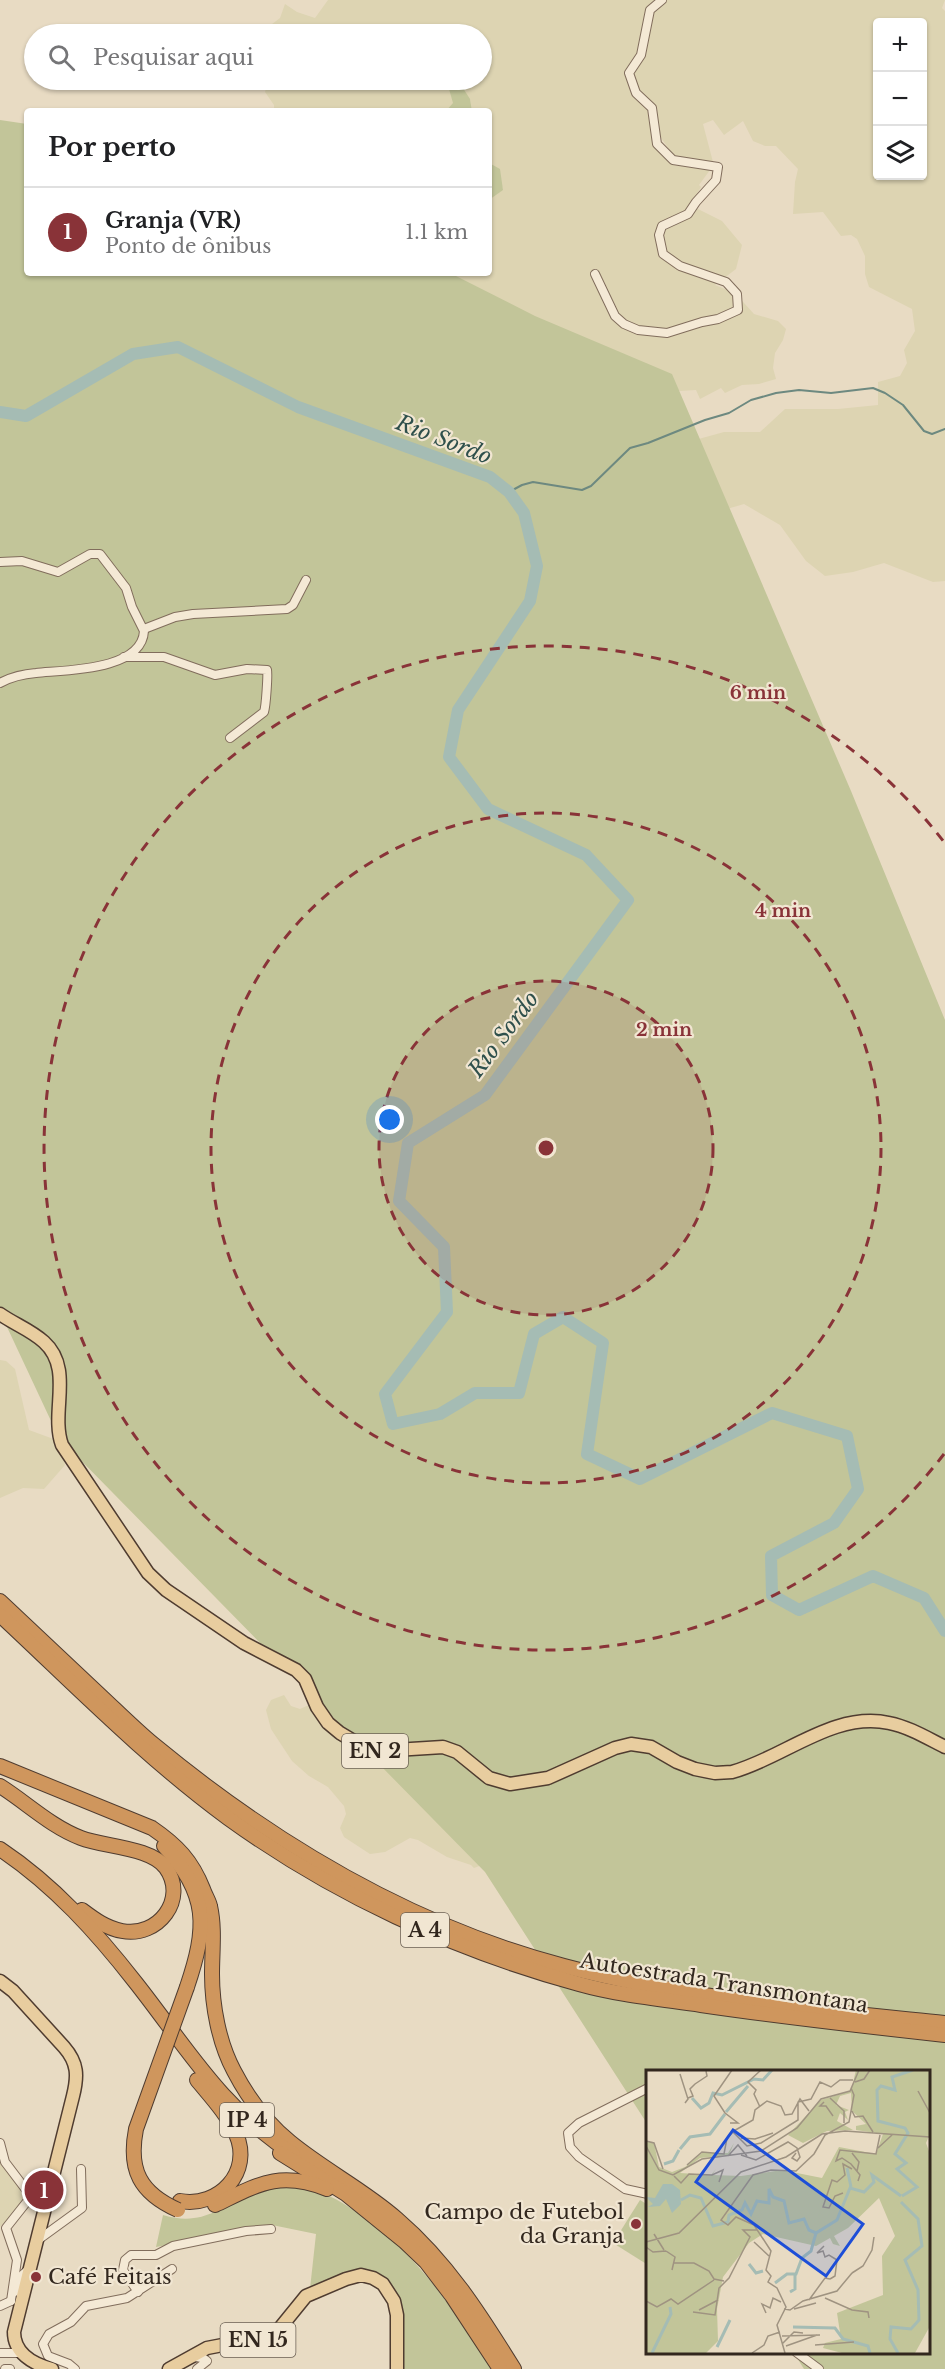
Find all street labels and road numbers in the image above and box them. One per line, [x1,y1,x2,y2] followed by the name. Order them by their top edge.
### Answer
[342,1734,408,1768] road number: EN 2
[401,1913,449,1947] road number: A 4
[577,1947,870,2019] street label: Autoestrada Transmontana
[220,2103,274,2137] road number: IP 4
[220,2323,296,2357] road number: EN 15

